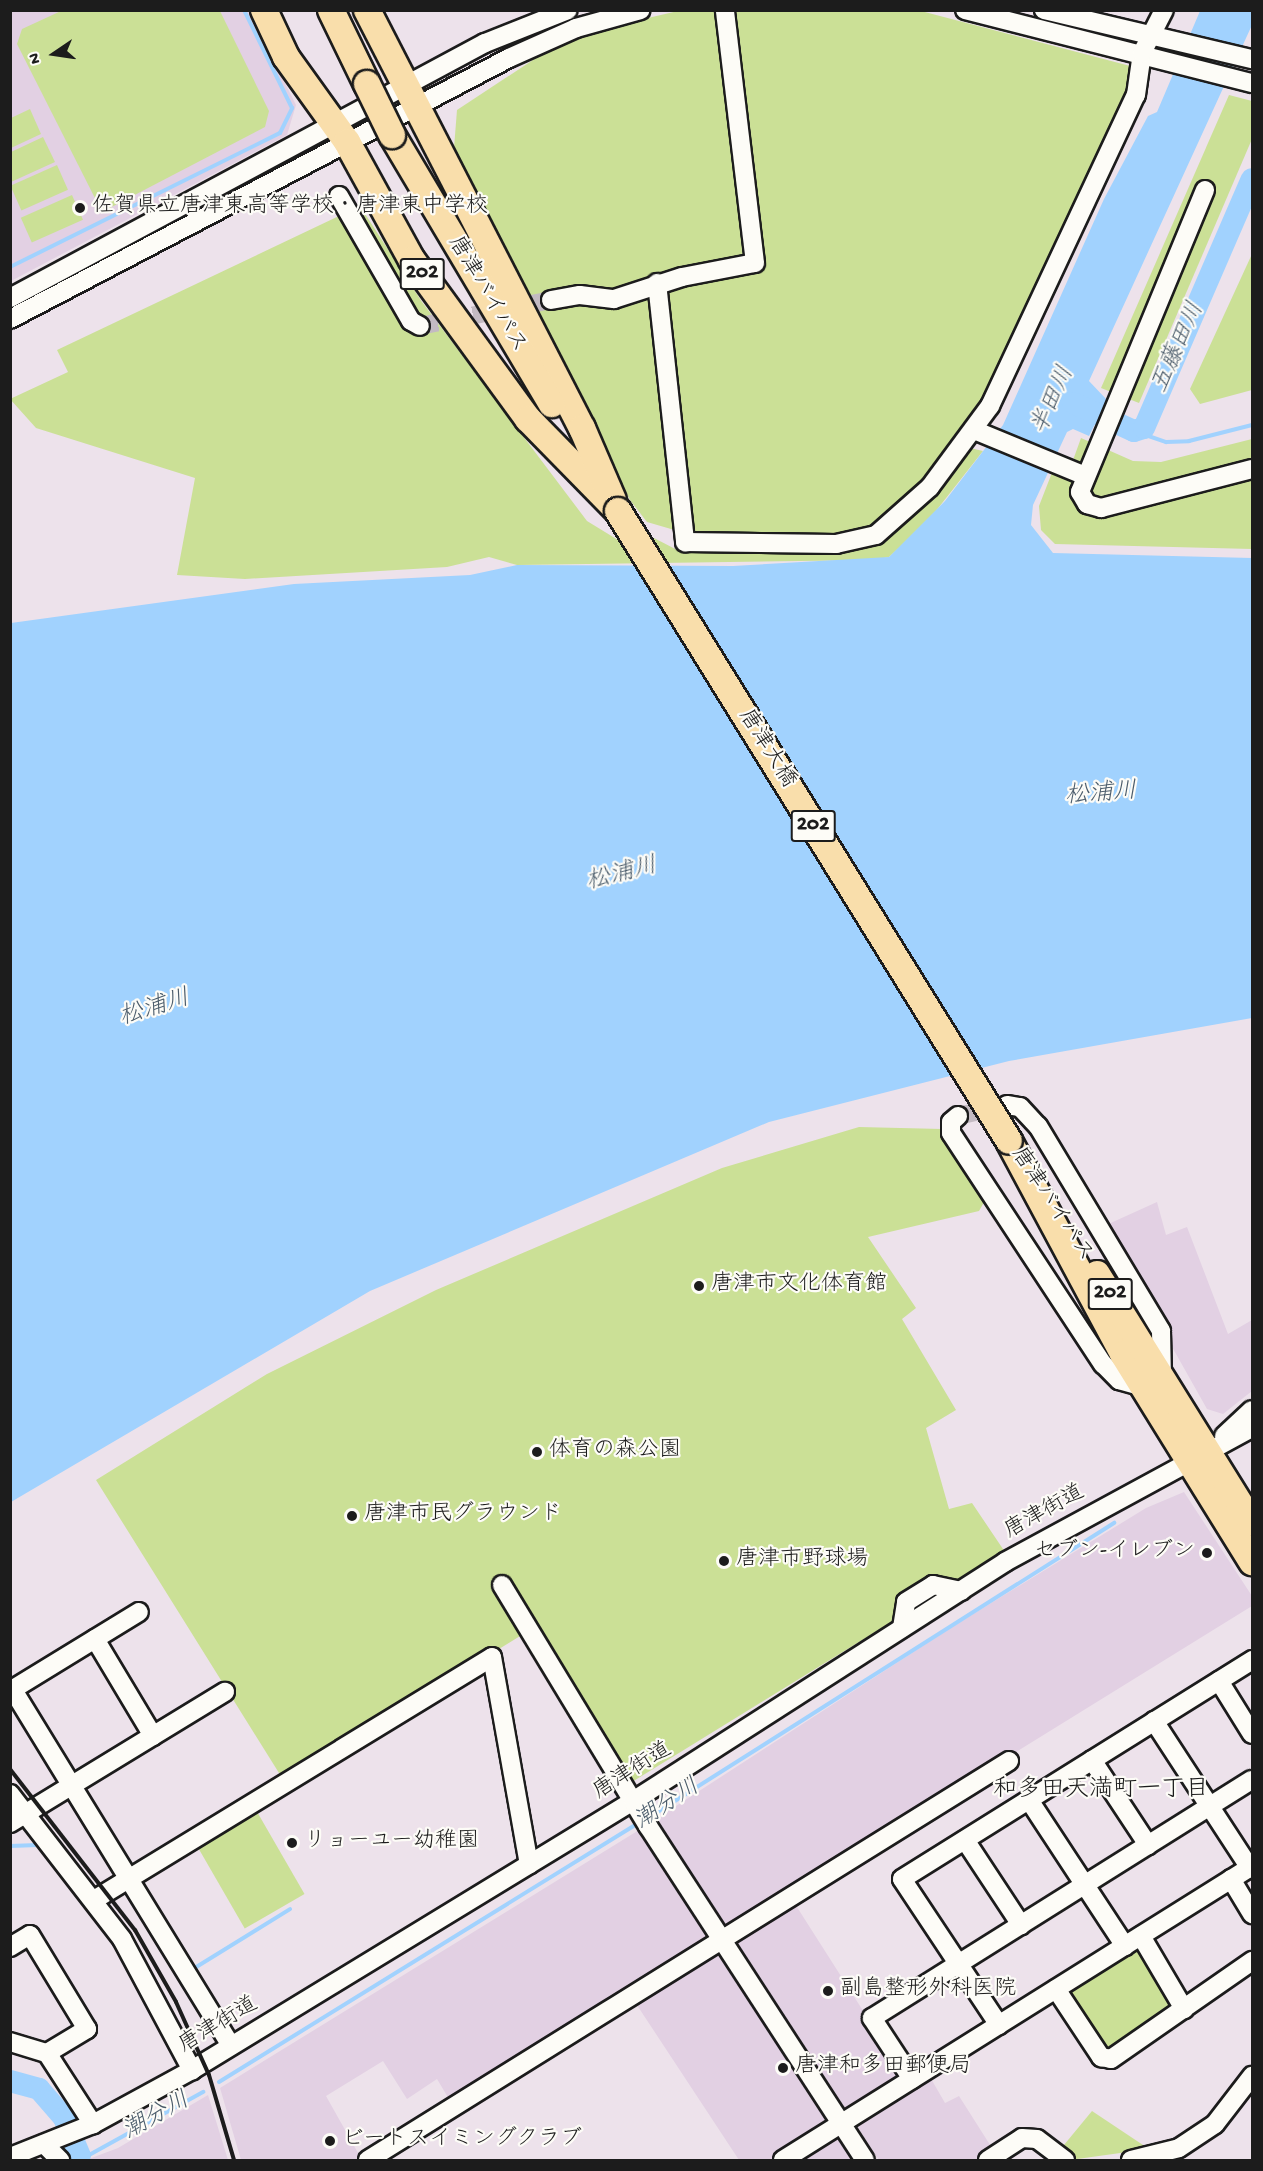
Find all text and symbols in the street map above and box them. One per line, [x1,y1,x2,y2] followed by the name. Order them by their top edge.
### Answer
[24,24,84,84] north arrow
[26,51,46,65] text: N
[92,195,488,221] place label: 佐賀県立唐津東高等学校・唐津東中学校
[73,201,87,215] marker: 佐賀県立唐津東高等学校・唐津東中学校
[441,232,531,358] street label: 唐津バイパス
[400,256,444,292] road number: 202
[1146,298,1212,398] water label: 五藤田川
[1026,362,1082,440] water label: 半田川
[731,705,801,793] street label: 唐津大橋
[1064,778,1138,812] water label: 松浦川
[790,808,836,844] road number: 202
[584,852,660,898] water label: 松浦川
[116,985,194,1033] water label: 松浦川
[1004,1142,1098,1268] street label: 唐津バイパス
[711,1273,887,1299] place label: 唐津市文化体育館
[1088,1276,1132,1312] road number: 202
[692,1279,706,1293] marker: 唐津市文化体育館
[549,1439,681,1465] place label: 体育の森公園
[530,1445,544,1459] marker: 体育の森公園
[1000,1480,1090,1546] street label: 唐津街道
[364,1503,562,1529] place label: 唐津市民グラウンド
[345,1509,359,1523] marker: 唐津市民グラウンド
[1034,1540,1195,1566] place label: セブン-イレブン
[1200,1546,1214,1560] marker: セブン-イレブン
[736,1548,868,1574] place label: 唐津市野球場
[717,1554,731,1568] marker: 唐津市野球場
[589,1737,677,1807] street label: 唐津街道
[630,1773,706,1837] water label: 潮分川
[993,1777,1209,1805] district label: 和多田天満町一丁目
[304,1830,479,1856] place label: リョーユー幼稚園
[285,1836,299,1850] marker: リョーユー幼稚園
[840,1978,1016,2004] place label: 副島整形外科医院
[821,1984,835,1998] marker: 副島整形外科医院
[174,1992,264,2060] street label: 唐津街道
[795,2055,971,2081] place label: 唐津和多田郵便局
[776,2061,790,2075] marker: 唐津和多田郵便局
[119,2087,195,2147] water label: 潮分川
[342,2128,583,2154] place label: ビートスイミングクラブ
[323,2134,337,2148] marker: ビートスイミングクラブ

